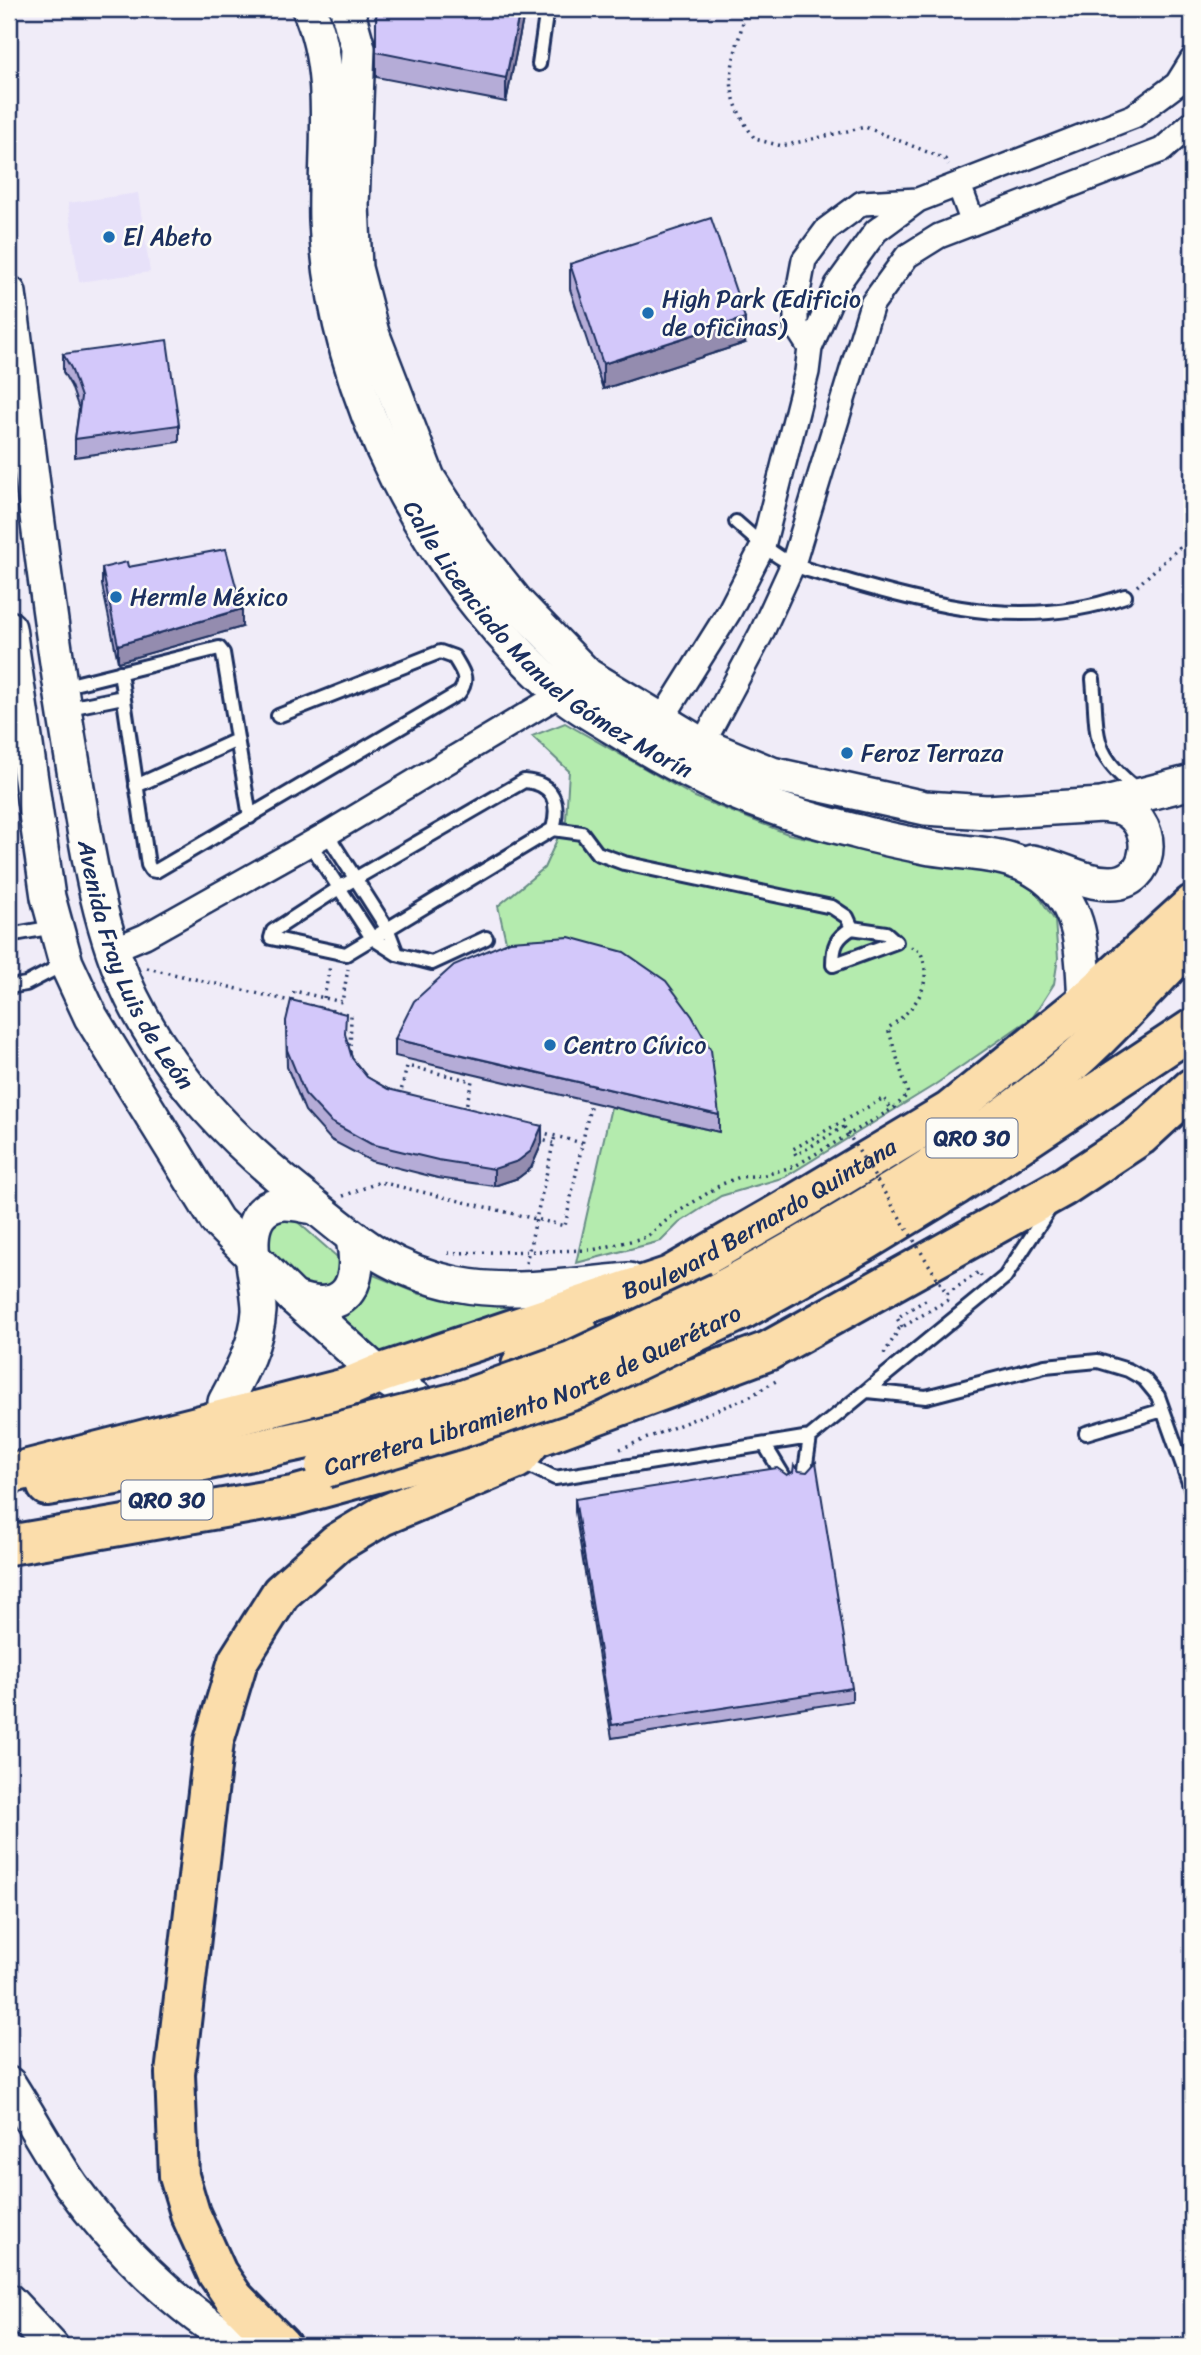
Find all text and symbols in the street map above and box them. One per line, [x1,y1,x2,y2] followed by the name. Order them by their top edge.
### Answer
[123,216,212,258] place label: El Abeto
[101,229,117,245] marker: El Abeto
[662,278,861,348] place label: High Park (Edificio de oficinas)
[640,305,656,321] marker: High Park (Edificio de oficinas)
[391,492,700,791] street label: Calle Licenciado Manuel Gómez Morín
[130,576,288,618] place label: Hermle México
[108,589,124,605] marker: Hermle México
[861,732,1004,774] place label: Feroz Terraza
[839,745,855,761] marker: Feroz Terraza
[65,836,205,1100] street label: Avenida Fray Luis de León
[564,1024,707,1066] place label: Centro Cívico
[542,1037,558,1053] marker: Centro Cívico
[926,1119,1018,1158] road number: QRO 30
[616,1126,906,1312] street label: Boulevard Bernardo Quintana
[319,1292,749,1488] street label: Carretera Libramiento Norte de Querétaro
[122,1480,212,1520] road number: QRO 30

